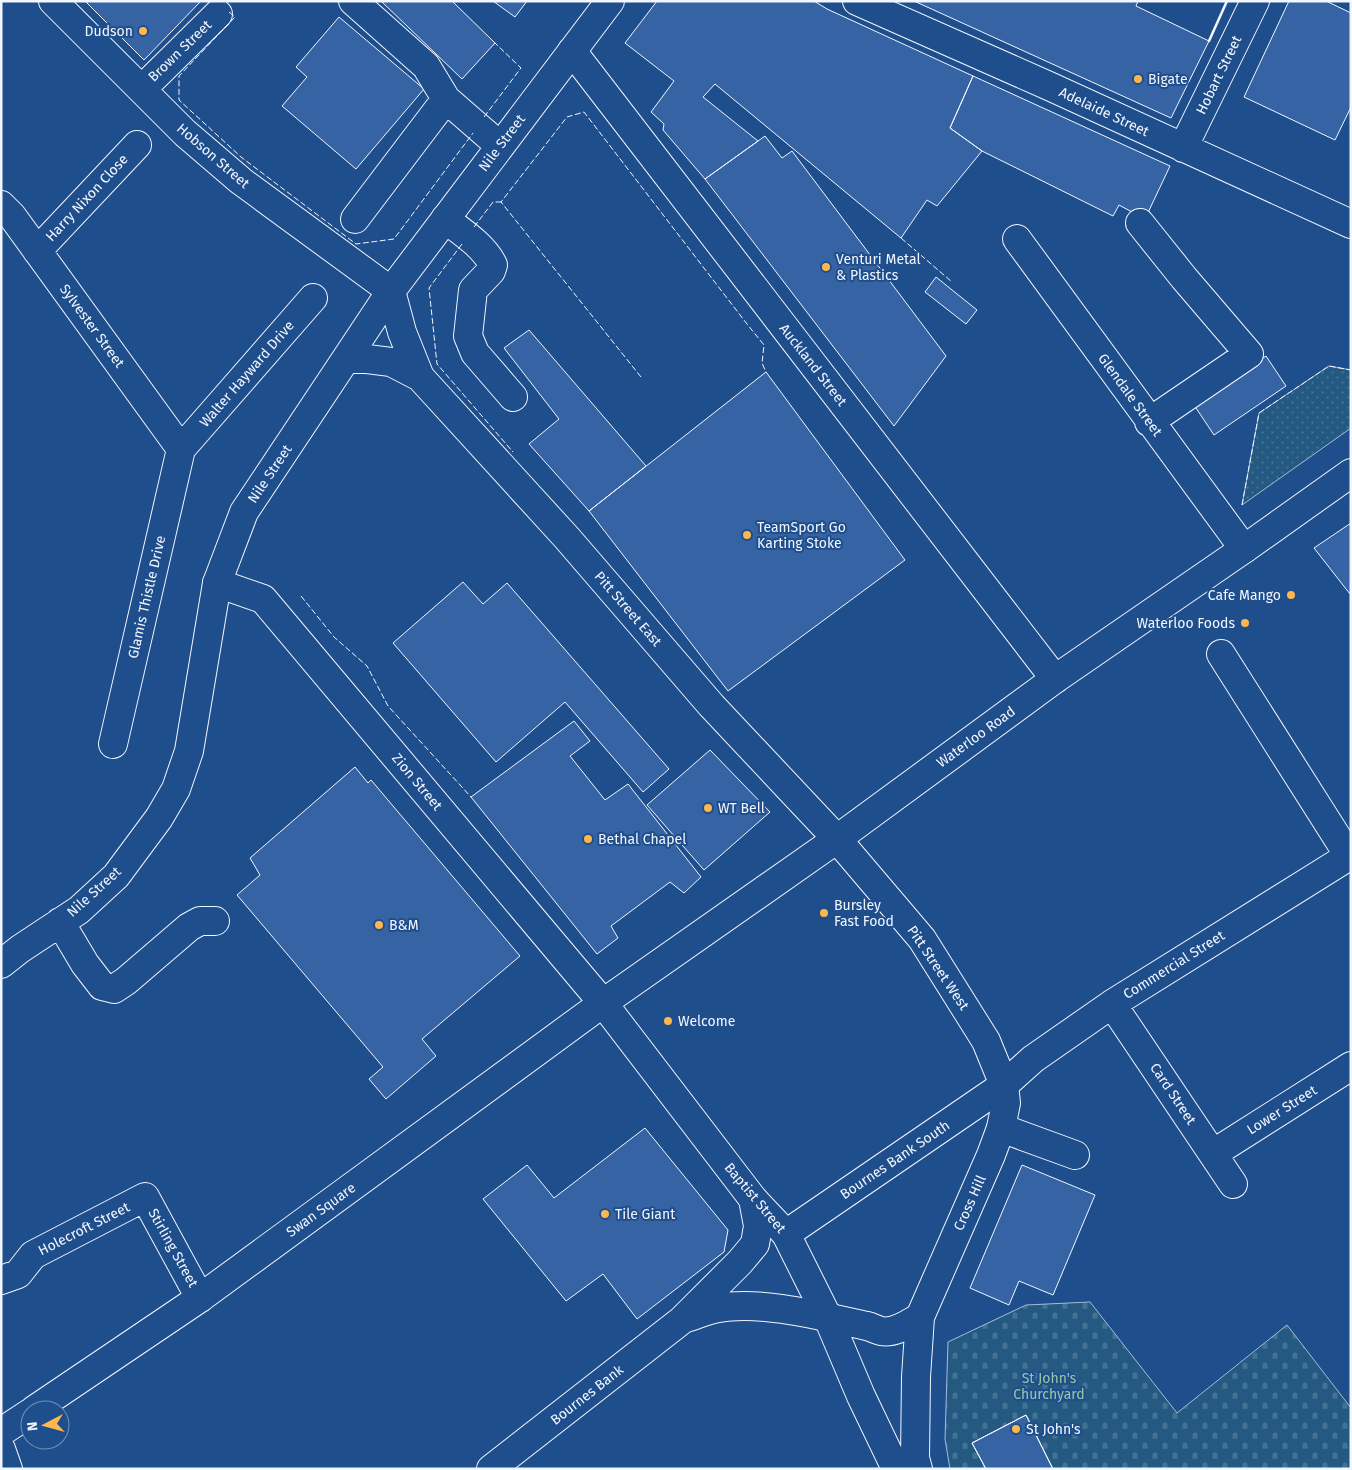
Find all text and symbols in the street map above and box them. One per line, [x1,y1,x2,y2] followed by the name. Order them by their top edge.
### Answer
[145,16,216,85] street label: Brown Street
[85,23,133,40] place label: Dudson
[137,25,149,37] marker: Dudson
[1193,32,1246,117] street label: Hobart Street
[1148,71,1188,88] place label: Bigate
[1132,73,1144,85] marker: Bigate
[1056,84,1153,141] street label: Adelaide Street
[475,110,529,175] street label: Nile Street
[173,120,253,193] street label: Hobson Street
[42,151,132,245] street label: Harry Nixon Close
[836,251,921,284] place label: Venturi Metal & Plastics
[820,261,832,273] marker: Venturi Metal & Plastics
[56,281,128,372] street label: Sylvester Street
[196,317,298,431] street label: Walter Hayward Drive
[776,320,851,410] street label: Auckland Street
[1094,350,1166,440] street label: Glendale Street
[244,441,296,506] street label: Nile Street
[757,519,846,552] place label: TeamSport Go Karting Stoke
[741,529,753,541] marker: TeamSport Go Karting Stoke
[125,534,169,660] street label: Glamis Thistle Drive
[591,568,666,651] street label: Pitt Street East
[1208,587,1281,604] place label: Cafe Mango
[1285,589,1297,601] marker: Cafe Mango
[1137,615,1235,632] place label: Waterloo Foods
[1239,617,1251,629] marker: Waterloo Foods
[933,703,1019,771] street label: Waterloo Road
[388,750,446,815] street label: Zion Street
[718,800,765,817] place label: WT Bell
[702,802,714,814] marker: WT Bell
[598,831,686,848] place label: Bethal Chapel
[582,833,594,845] marker: Bethal Chapel
[63,863,125,921] street label: Nile Street
[834,897,894,930] place label: Bursley Fast Food
[818,907,830,919] marker: Bursley Fast Food
[389,917,419,934] place label: B&M
[373,919,385,931] marker: B&M
[903,923,973,1014] street label: Pitt Street West
[1120,926,1229,1003] street label: Commercial Street
[678,1013,735,1030] place label: Welcome
[662,1015,674,1027] marker: Welcome
[1146,1060,1200,1129] street label: Card Street
[1244,1081,1321,1138] street label: Lower Street
[837,1117,953,1203] street label: Bournes Bank South
[721,1159,790,1237] street label: Baptist Street
[950,1173,990,1233] street label: Cross Hill
[283,1179,359,1241] street label: Swan Square
[35,1198,134,1259] street label: Holecroft Street
[144,1206,202,1291] street label: Stirling Street
[615,1206,676,1223] place label: Tile Giant
[599,1208,611,1220] marker: Tile Giant
[547,1361,627,1429] street label: Bournes Bank
[1013,1370,1085,1403] park label: St John's Churchyard
[20,1400,70,1450] north arrow
[24,1421,42,1432] text: N
[1026,1421,1081,1438] place label: St John's
[1010,1423,1022,1435] marker: St John's

